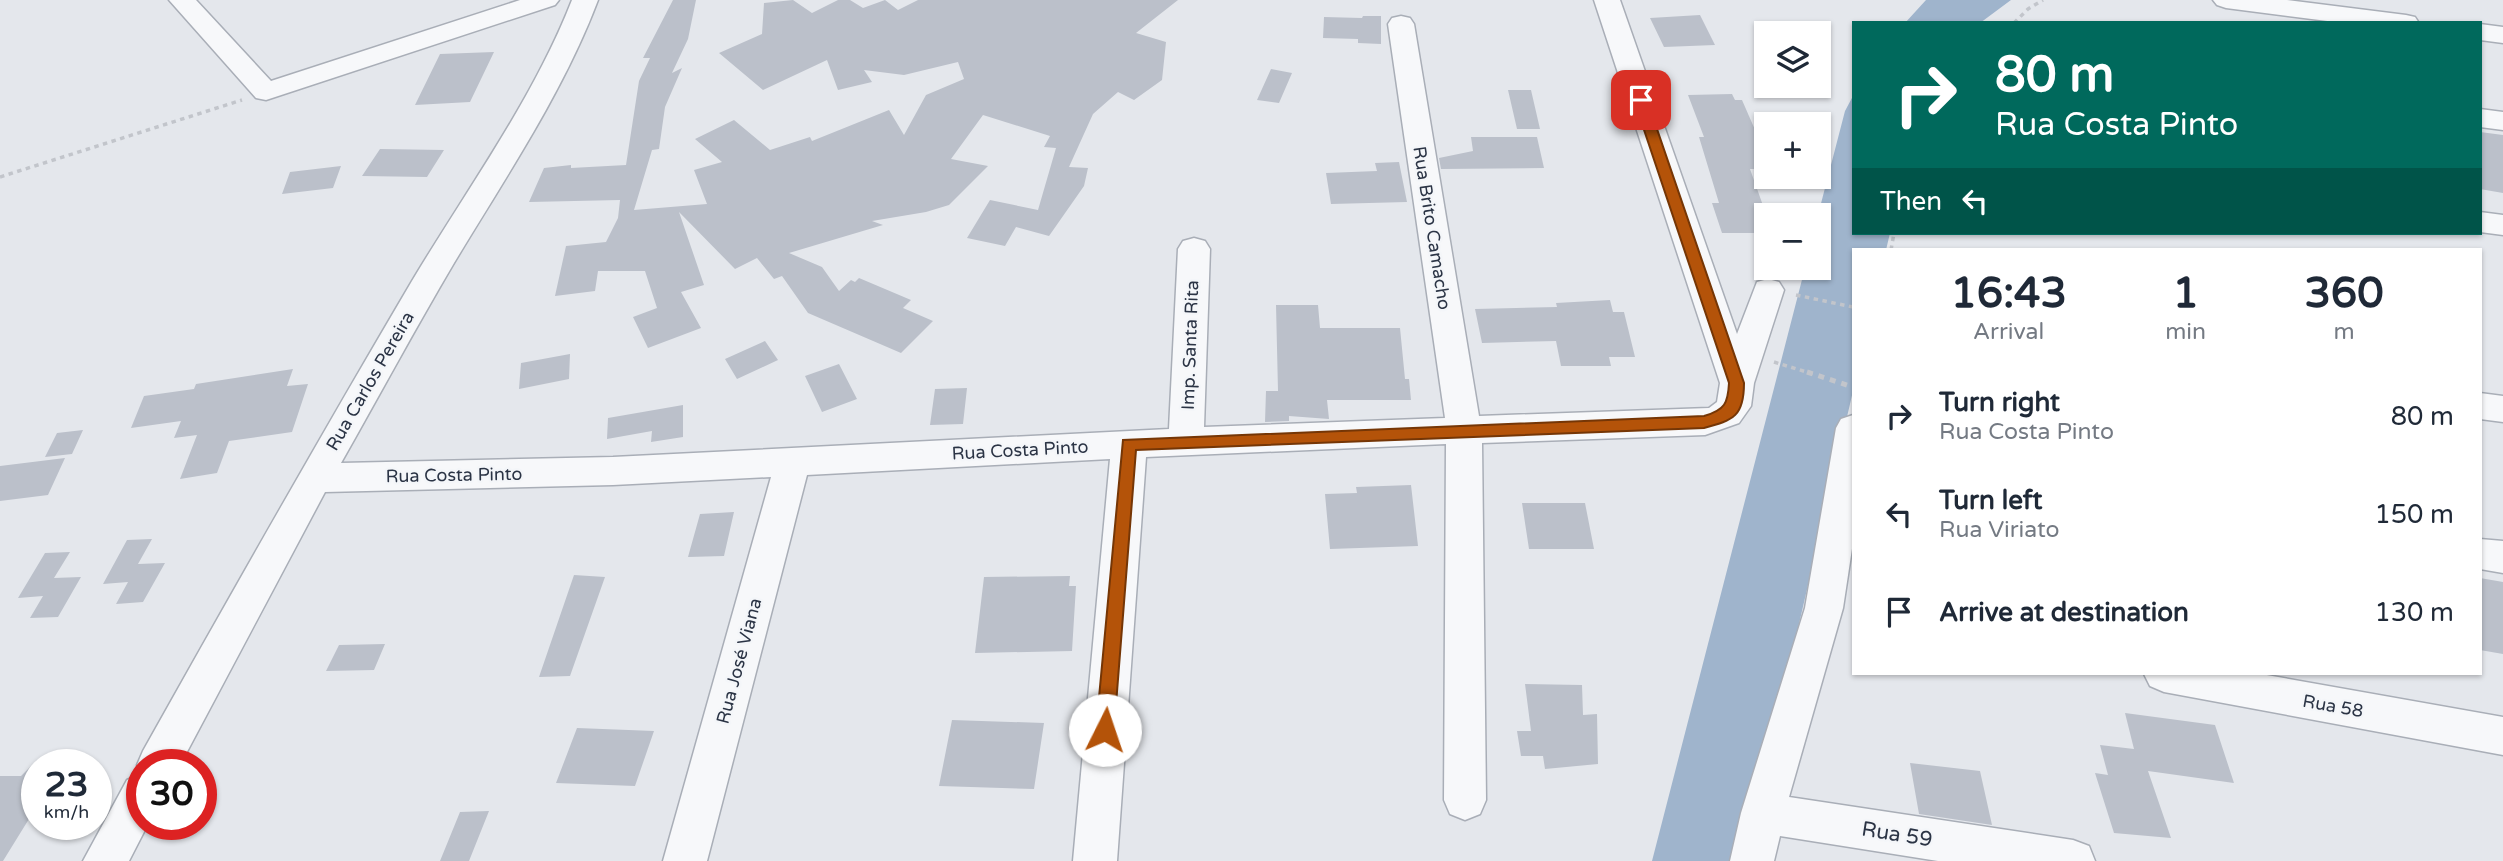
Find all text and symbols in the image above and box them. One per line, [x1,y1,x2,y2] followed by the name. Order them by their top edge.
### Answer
[1754,21,1831,280] map controls
[1754,21,1831,98] button: layers
[1995,46,2114,105] text: 80 m
[1880,49,1971,140] icon: right
[1611,70,1671,130] pin
[1622,81,1660,119] icon: arrive
[1995,106,2238,144] text: Rua Costa Pinto
[1754,112,1831,189] button: +
[1408,145,1456,311] street label: Rua Brito Camacho
[1956,182,1994,220] icon: left
[1880,186,1942,217] text: Then
[1754,203,1831,280] button: −
[1950,268,2067,319] text: 16:43
[2172,268,2199,319] text: 1
[2304,268,2384,319] text: 360
[1177,280,1203,410] street label: Imp. Santa Rita
[321,307,419,455] street label: Rua Carlos Pereira
[1973,318,2044,346] text: Arrival
[2165,318,2206,346] text: min
[2333,318,2355,346] text: m
[1939,387,2060,418] text: Turn right
[1880,397,1918,435] icon: right
[2391,401,2454,432] text: 80 m
[1939,418,2114,446] text: Rua Costa Pinto
[951,435,1089,465] street label: Rua Costa Pinto
[385,463,523,487] street label: Rua Costa Pinto
[1939,485,2042,516] text: Turn left
[1880,495,1918,533] icon: left
[2374,499,2454,530] text: 150 m
[1939,516,2060,544] text: Rua Viriato
[1880,593,1918,631] icon: arrive
[712,596,766,726] street label: Rua José Viana
[1939,597,2189,628] text: Arrive at destination
[2374,597,2454,628] text: 130 m
[2301,690,2365,722] street label: Rua 58
[1068,693,1142,767] position arrow
[126,749,217,840] speed limit sign: 30
[45,764,88,806] text: 23
[44,801,89,823] text: km/h
[1860,817,1934,852] street label: Rua 59

